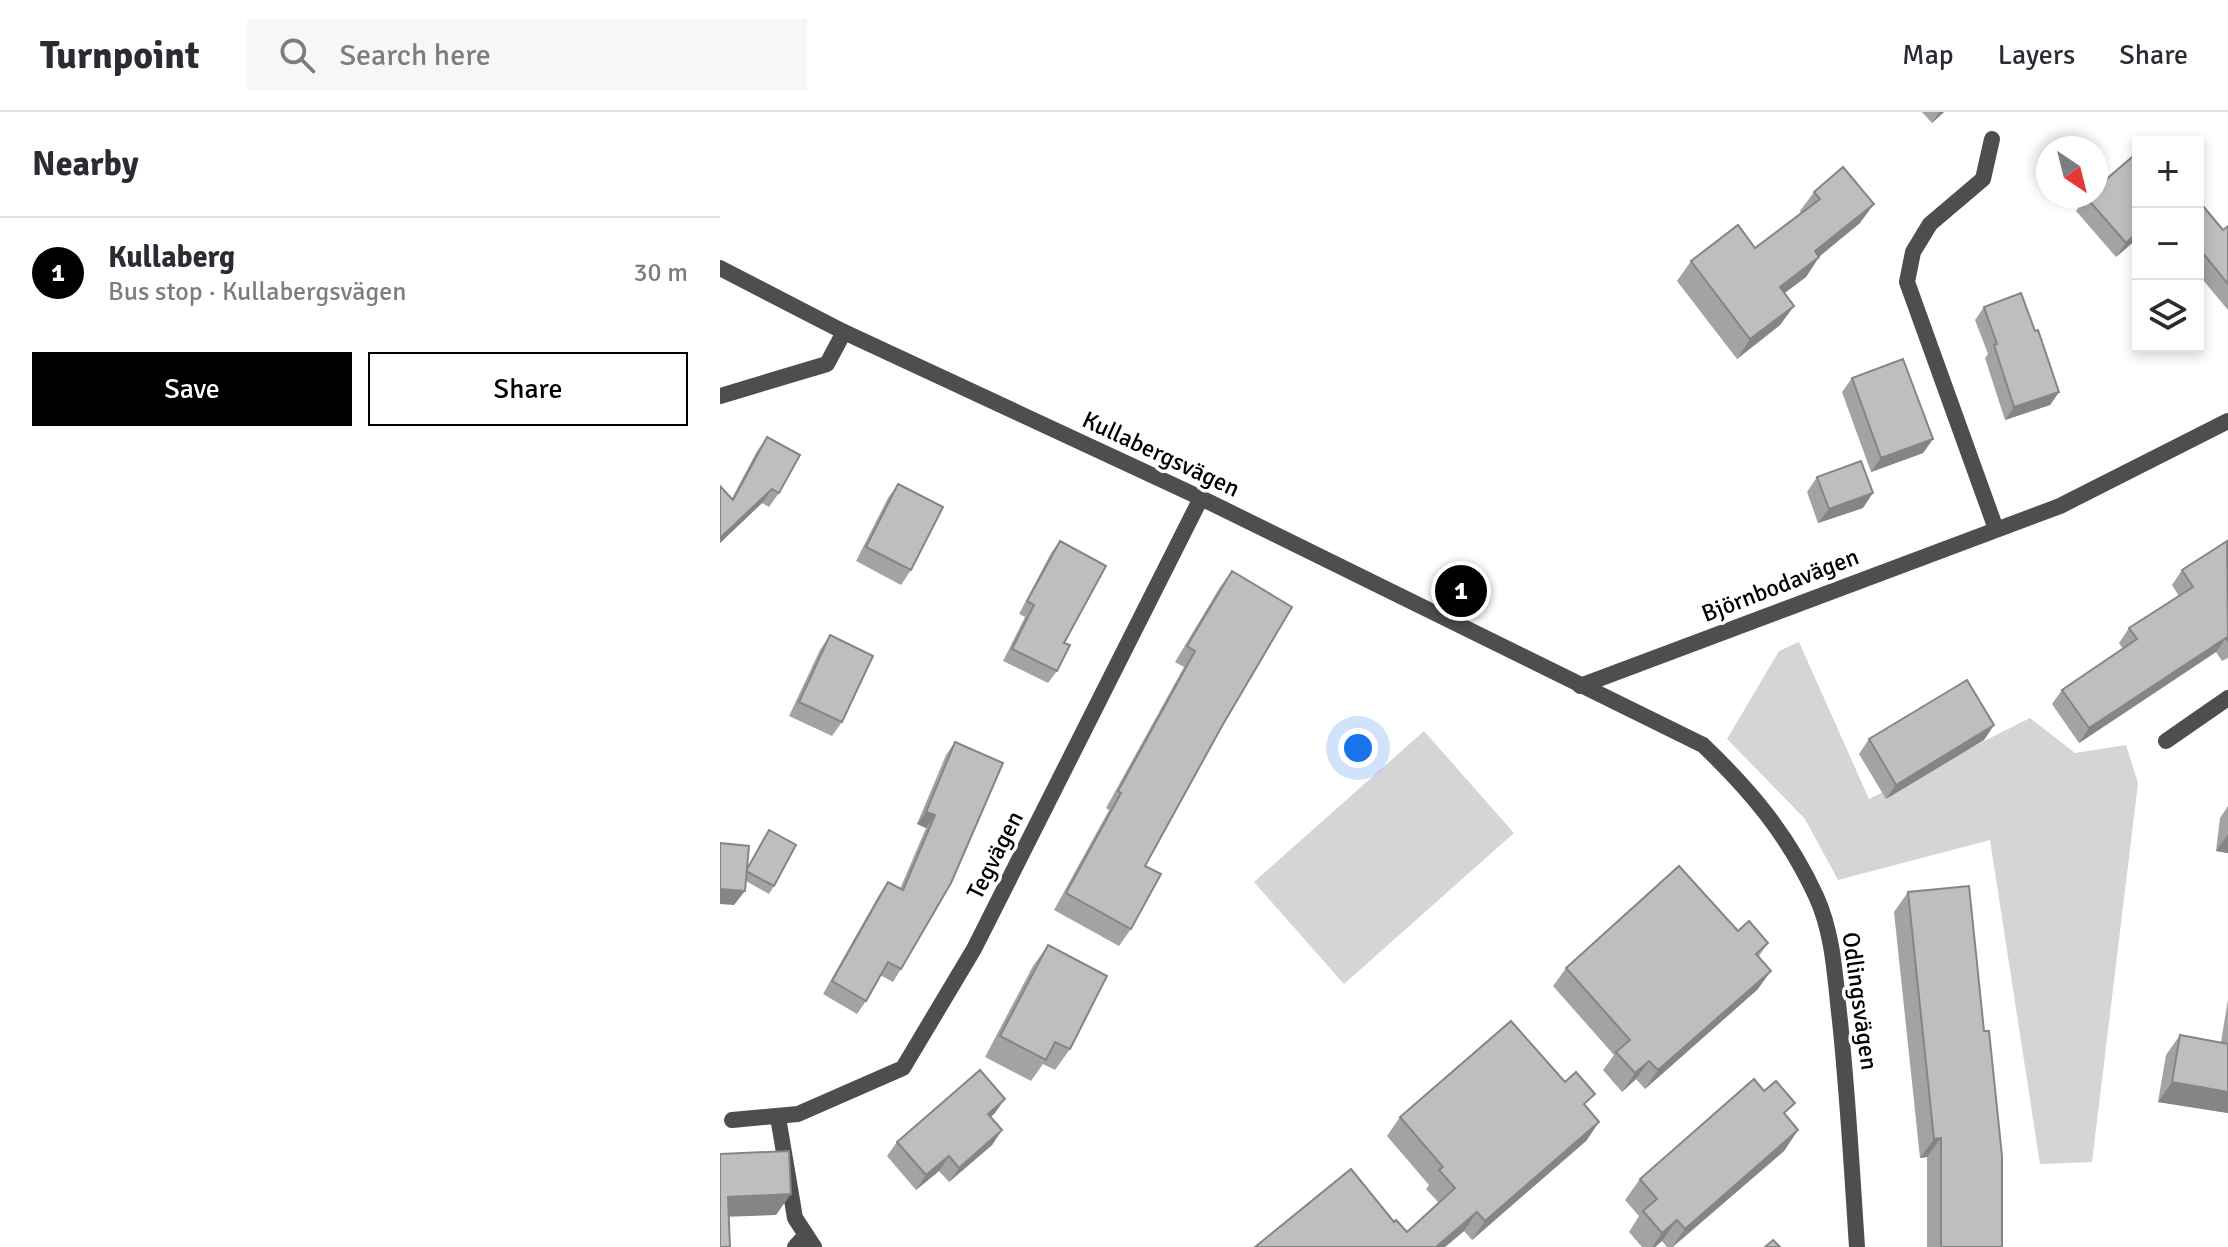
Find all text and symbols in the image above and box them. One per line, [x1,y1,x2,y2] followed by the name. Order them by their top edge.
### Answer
[247,19,807,91] search box
[40,32,199,79] text: Turnpoint
[275,33,319,77] icon: search
[339,37,491,74] text: Search here
[1902,38,1954,72] text: Map
[1998,38,2075,72] text: Layers
[2119,38,2188,72] text: Share
[2036,136,2108,208] north arrow
[2132,136,2204,352] map controls
[2132,136,2204,208] button: +
[32,143,139,185] text: Nearby
[2132,208,2204,280] button: −
[108,239,235,276] text: Kullaberg
[51,257,65,289] text: 1
[633,257,688,289] text: 30 m
[108,276,406,308] text: Bus stop · Kullabergsvägen
[2132,280,2204,352] button: layers
[32,352,352,426] button: Save
[368,352,688,426] button: Share
[1078,404,1244,504] street label: Kullabergsvägen
[1697,541,1863,629] street label: Björnbodavägen
[1435,561,1487,621] pin: 1
[1338,728,1378,768] your location
[960,806,1030,904] street label: Tegvägen
[1835,930,1885,1072] street label: Odlingsvägen

